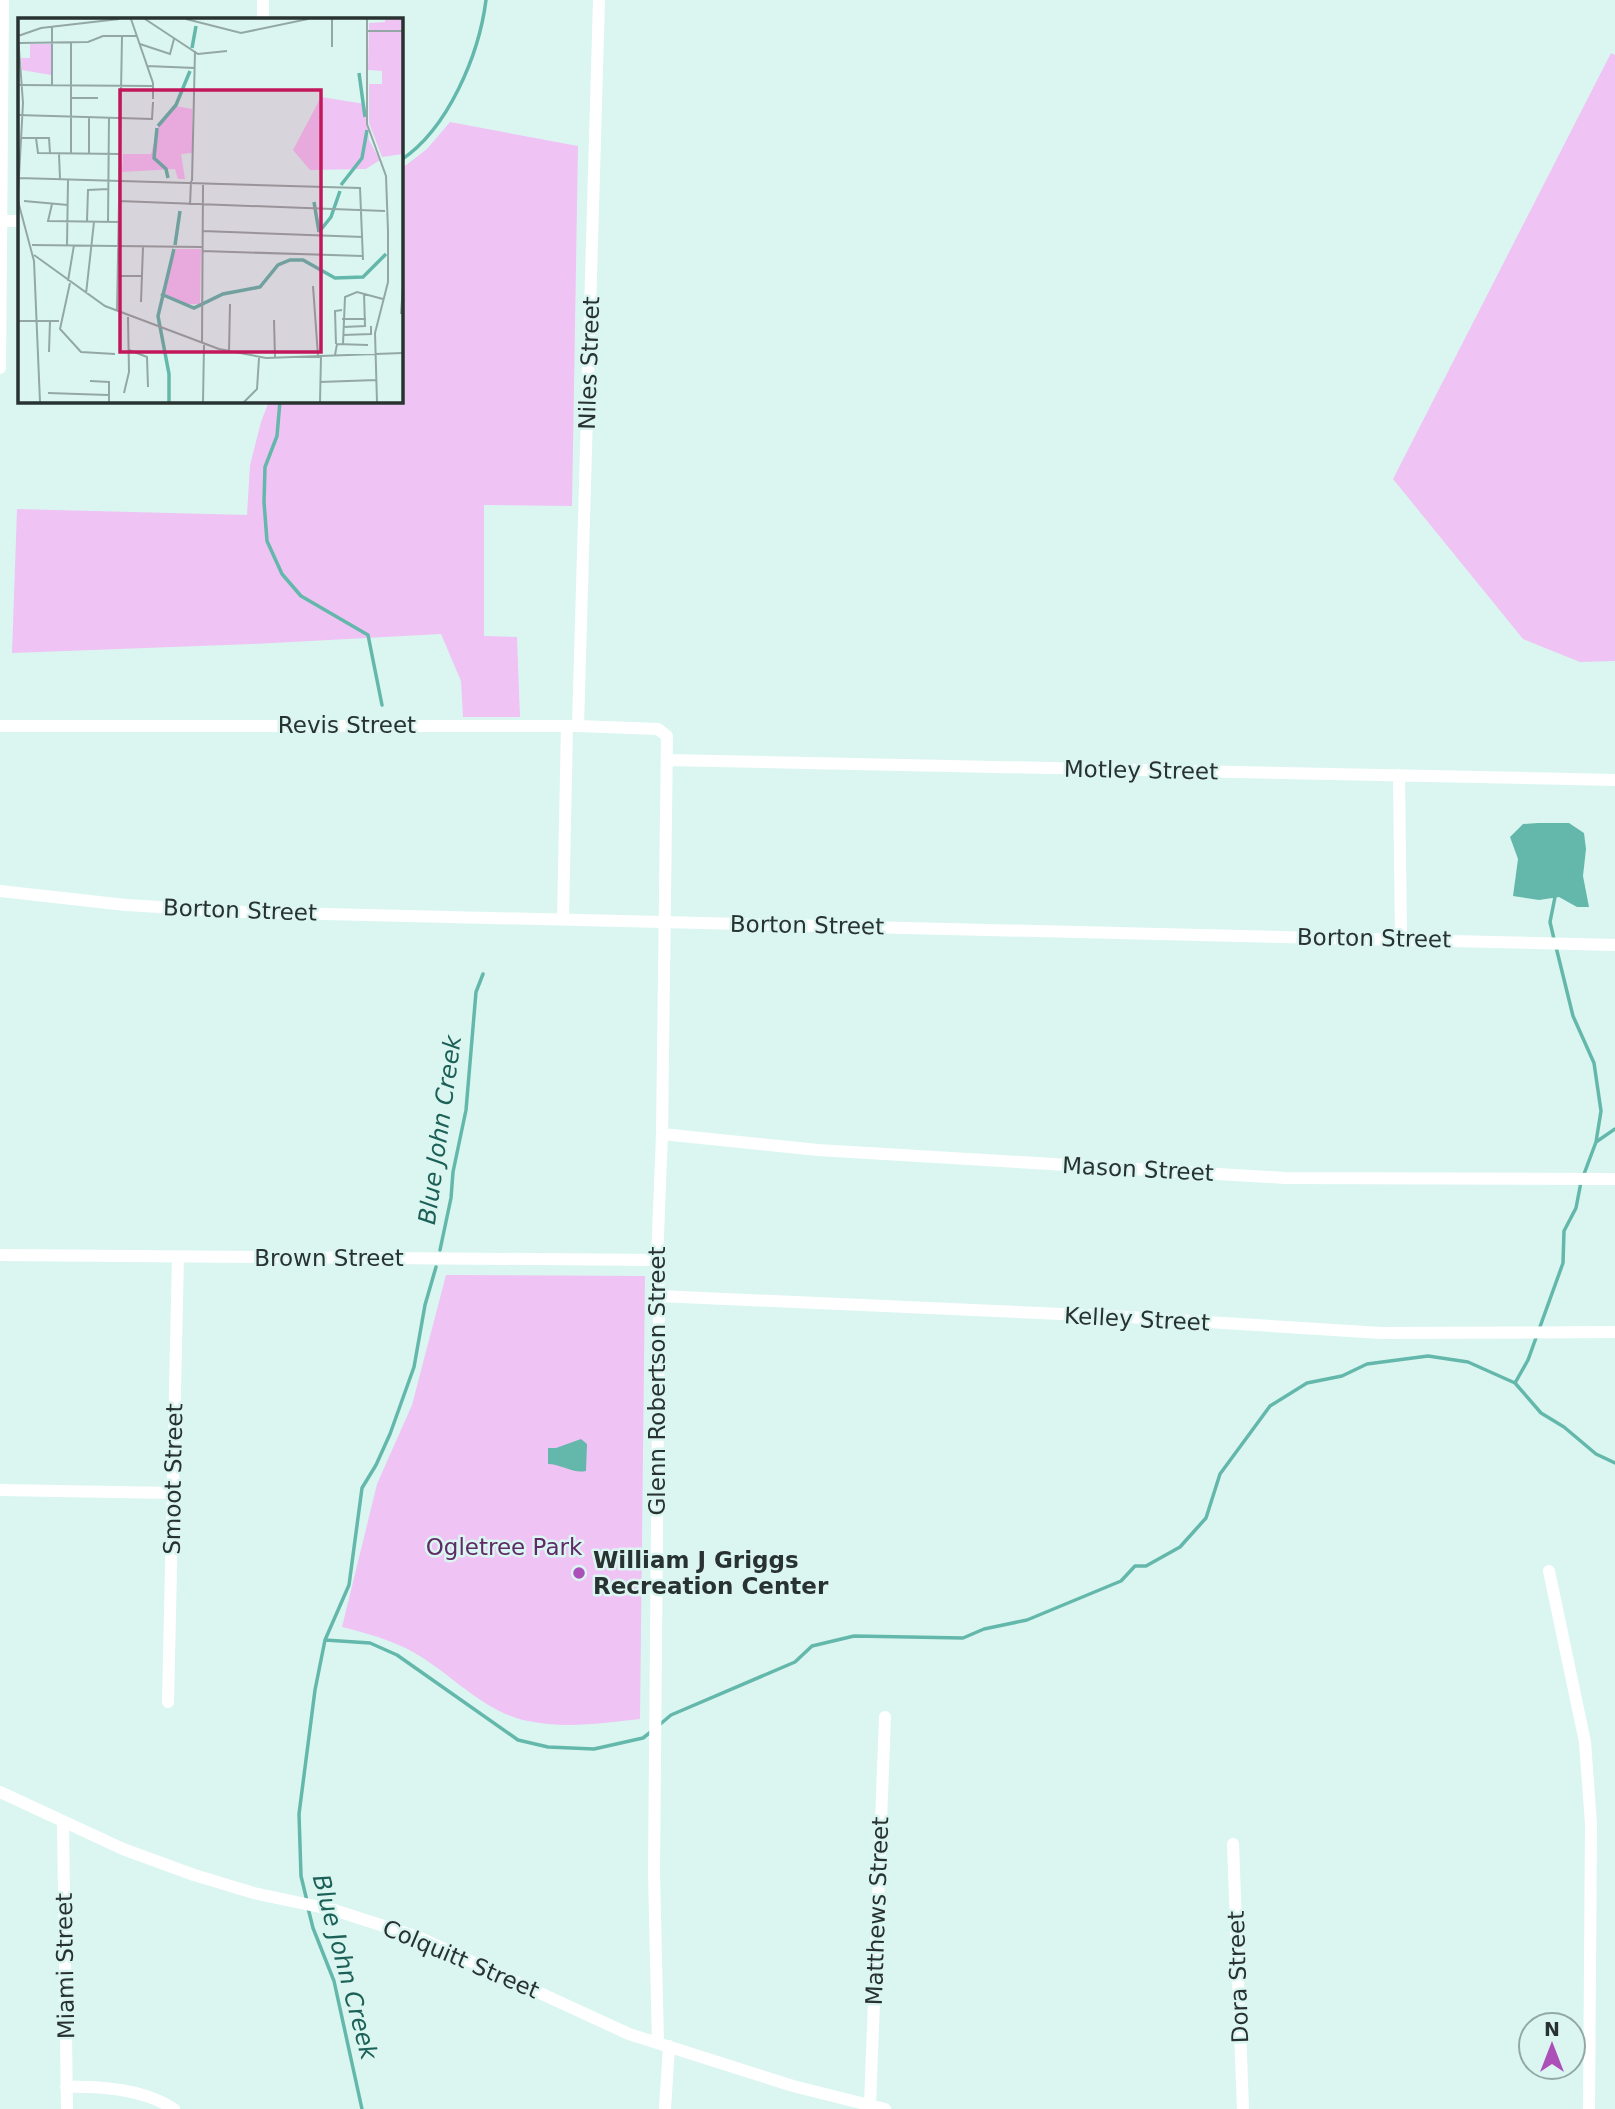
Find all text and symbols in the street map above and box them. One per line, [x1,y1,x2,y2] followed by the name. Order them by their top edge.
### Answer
[18,18,402,402] inset map
[574,296,604,430] street label: Niles Street
[278,712,416,738] street label: Revis Street
[1064,756,1218,784] street label: Motley Street
[163,894,317,926] street label: Borton Street
[730,911,884,939] street label: Borton Street
[1297,924,1451,952] street label: Borton Street
[413,1033,467,1226] water label: Blue John Creek
[1062,1152,1214,1186] street label: Mason Street
[254,1245,404,1271] street label: Brown Street
[644,1247,670,1515] street label: Glenn Robertson Street
[1064,1302,1210,1336] street label: Kelley Street
[159,1403,187,1555] street label: Smoot Street
[426,1534,583,1560] park label: Ogletree Park
[593,1547,829,1599] place label: William J Griggs Recreation Center
[571,1565,587,1581] marker: William J Griggs Recreation Center
[861,1816,893,2006] street label: Matthews Street
[307,1871,383,2064] water label: Blue John Creek
[51,1893,79,2039] street label: Miami Street
[1223,1910,1253,2044] street label: Dora Street
[379,1914,543,2004] street label: Colquitt Street
[1517,2011,1587,2081] north arrow
[1544,2018,1560,2040] text: N

